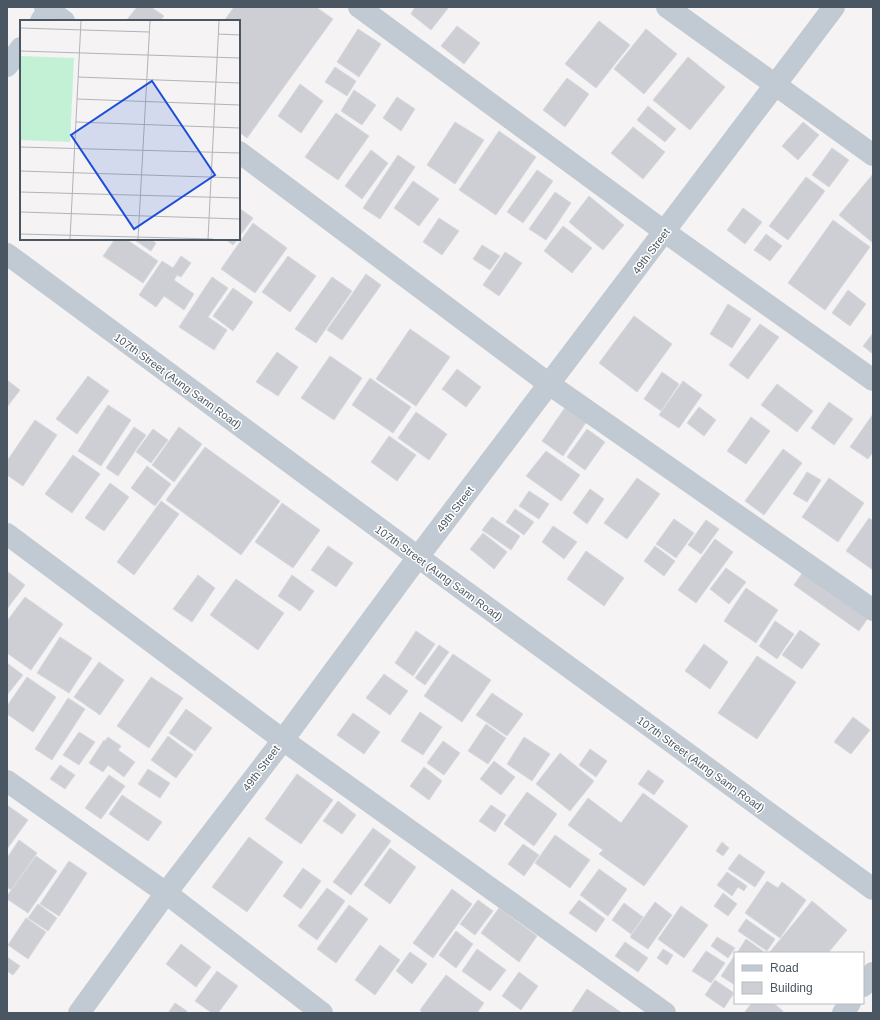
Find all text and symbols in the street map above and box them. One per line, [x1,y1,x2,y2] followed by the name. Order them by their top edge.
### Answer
[20,20,240,240] inset map
[630,226,672,276] street label: 49th Street
[112,331,244,431] street label: 107th Street (Aung Sann Road)
[434,484,476,534] street label: 49th Street
[373,523,505,623] street label: 107th Street (Aung Sann Road)
[635,714,767,814] street label: 107th Street (Aung Sann Road)
[240,743,282,793] street label: 49th Street
[734,952,864,1004] legend
[770,961,799,975] text: Road
[770,981,813,995] text: Building

